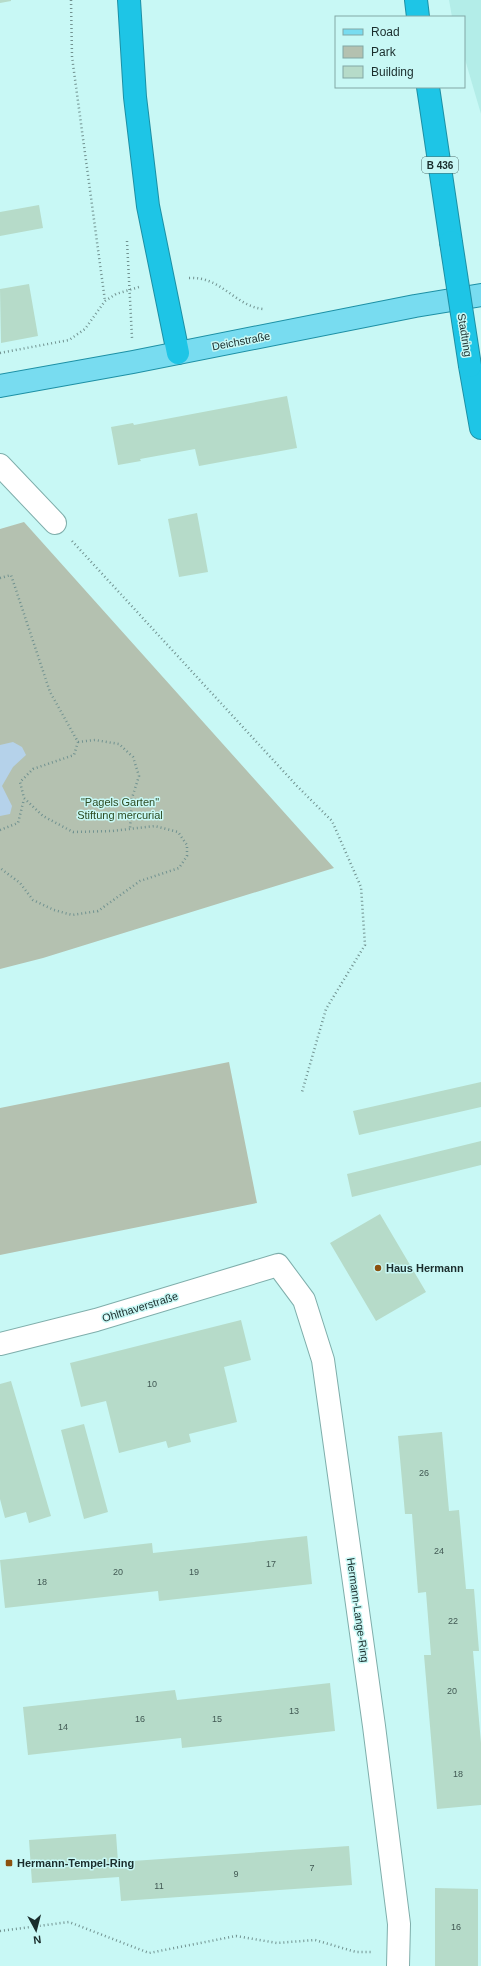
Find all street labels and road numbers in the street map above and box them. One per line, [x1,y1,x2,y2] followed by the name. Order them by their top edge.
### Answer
[422,157,458,173] road number: B 436
[456,312,474,358] street label: Stadtring
[211,329,271,353] street label: Deichstraße
[101,1290,179,1324] street label: Ohlthaverstraße
[345,1557,371,1663] street label: Hermann-Lange-Ring

